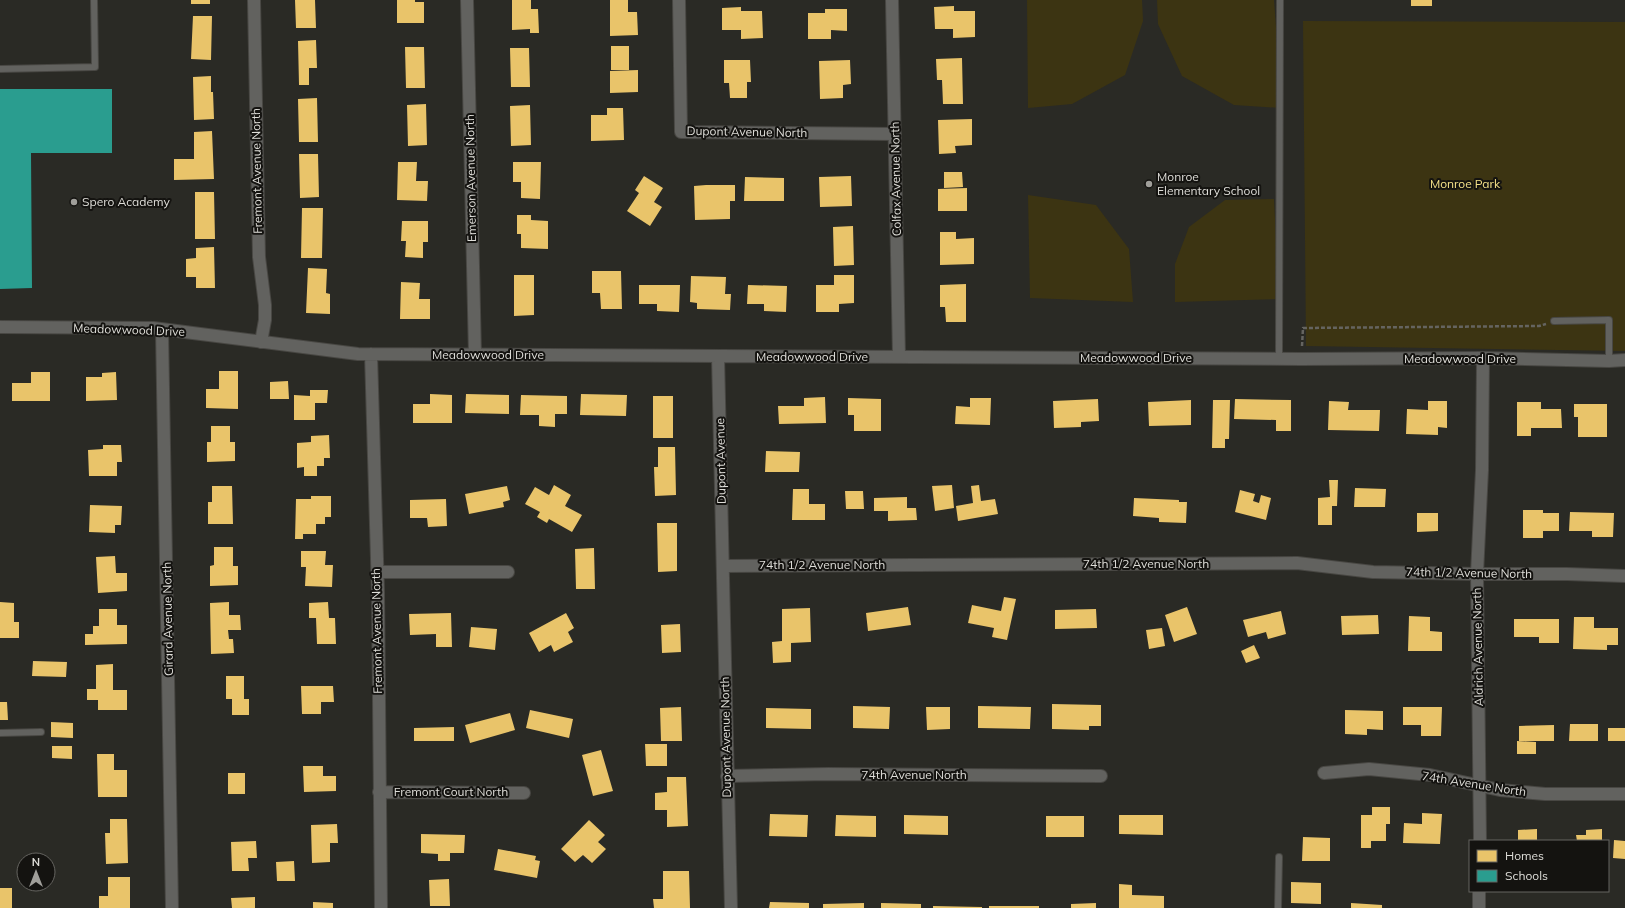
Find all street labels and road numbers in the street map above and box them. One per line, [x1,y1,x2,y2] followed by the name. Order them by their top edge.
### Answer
[248,108,265,234] street label: Fremont Avenue North
[462,114,479,242] street label: Emerson Avenue North
[887,121,904,237] street label: Colfax Avenue North
[686,123,808,140] street label: Dupont Avenue North
[73,320,185,339] street label: Meadowwood Drive
[432,347,544,362] street label: Meadowwood Drive
[756,349,868,364] street label: Meadowwood Drive
[1080,350,1192,365] street label: Meadowwood Drive
[1404,351,1516,366] street label: Meadowwood Drive
[712,418,729,504] street label: Dupont Avenue
[1083,556,1209,571] street label: 74th 1/2 Avenue North
[759,557,885,572] street label: 74th 1/2 Avenue North
[159,562,176,676] street label: Girard Avenue North
[1406,564,1532,581] street label: 74th 1/2 Avenue North
[368,568,385,694] street label: Fremont Avenue North
[1469,587,1486,707] street label: Aldrich Avenue North
[717,676,734,798] street label: Dupont Avenue North
[861,767,967,782] street label: 74th Avenue North
[1421,768,1527,799] street label: 74th Avenue North
[394,784,508,799] street label: Fremont Court North

